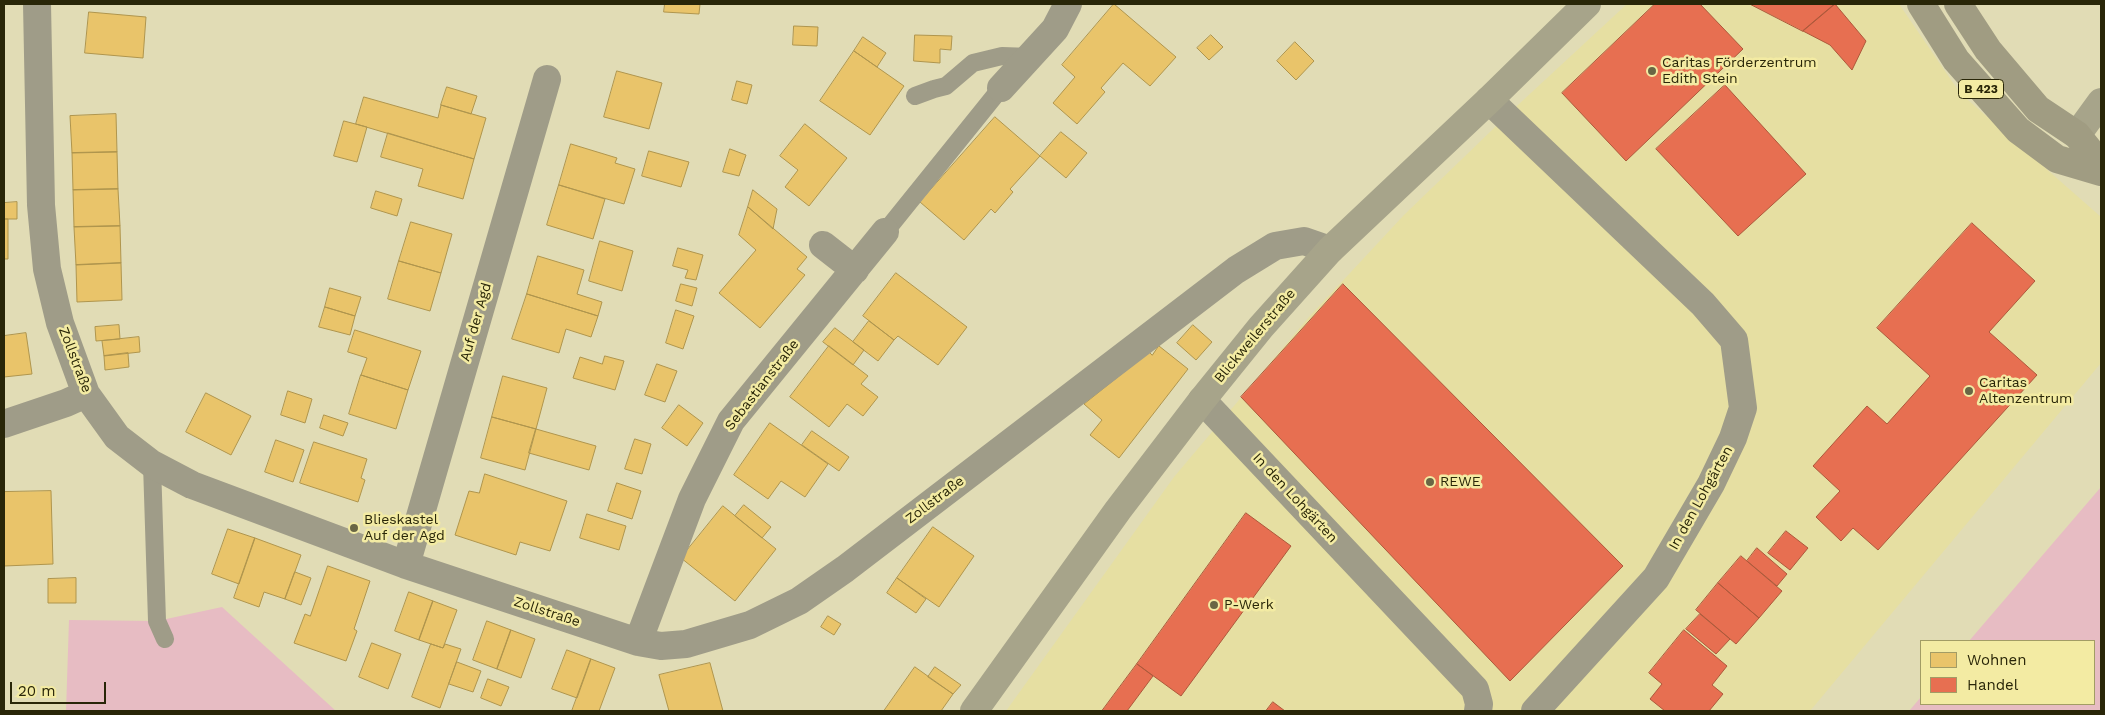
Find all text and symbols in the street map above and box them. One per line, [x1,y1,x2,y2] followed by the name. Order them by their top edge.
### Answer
[1662,55,1817,88] place label: Caritas Förderzentrum Edith Stein
[1646,65,1658,77] marker: Caritas Förderzentrum Edith Stein
[1958,80,2004,98] road number: B 423
[457,281,495,363] street label: Auf der Agd
[1211,286,1299,386] street label: Blickweilerstraße
[55,325,95,395] street label: Zollstraße
[721,336,803,434] street label: Sebastianstraße
[1979,375,2072,408] place label: Caritas Altenzentrum
[1963,385,1975,397] marker: Caritas Altenzentrum
[1665,443,1737,553] street label: In den Lohgärten
[1249,450,1341,546] street label: In den Lohgärten
[902,473,968,527] street label: Zollstraße
[1440,474,1481,490] place label: REWE
[1424,476,1436,488] marker: REWE
[364,512,445,544] place label: Blieskastel Auf der Agd
[348,522,360,534] marker: Blieskastel Auf der Agd
[512,593,582,631] street label: Zollstraße
[1224,597,1274,613] place label: P-Werk
[1208,599,1220,611] marker: P-Werk
[1920,640,2095,705] legend
[1967,651,2026,669] text: Wohnen
[12,672,109,704] scale bar
[1967,676,2018,694] text: Handel
[18,682,56,700] text: 20 m

